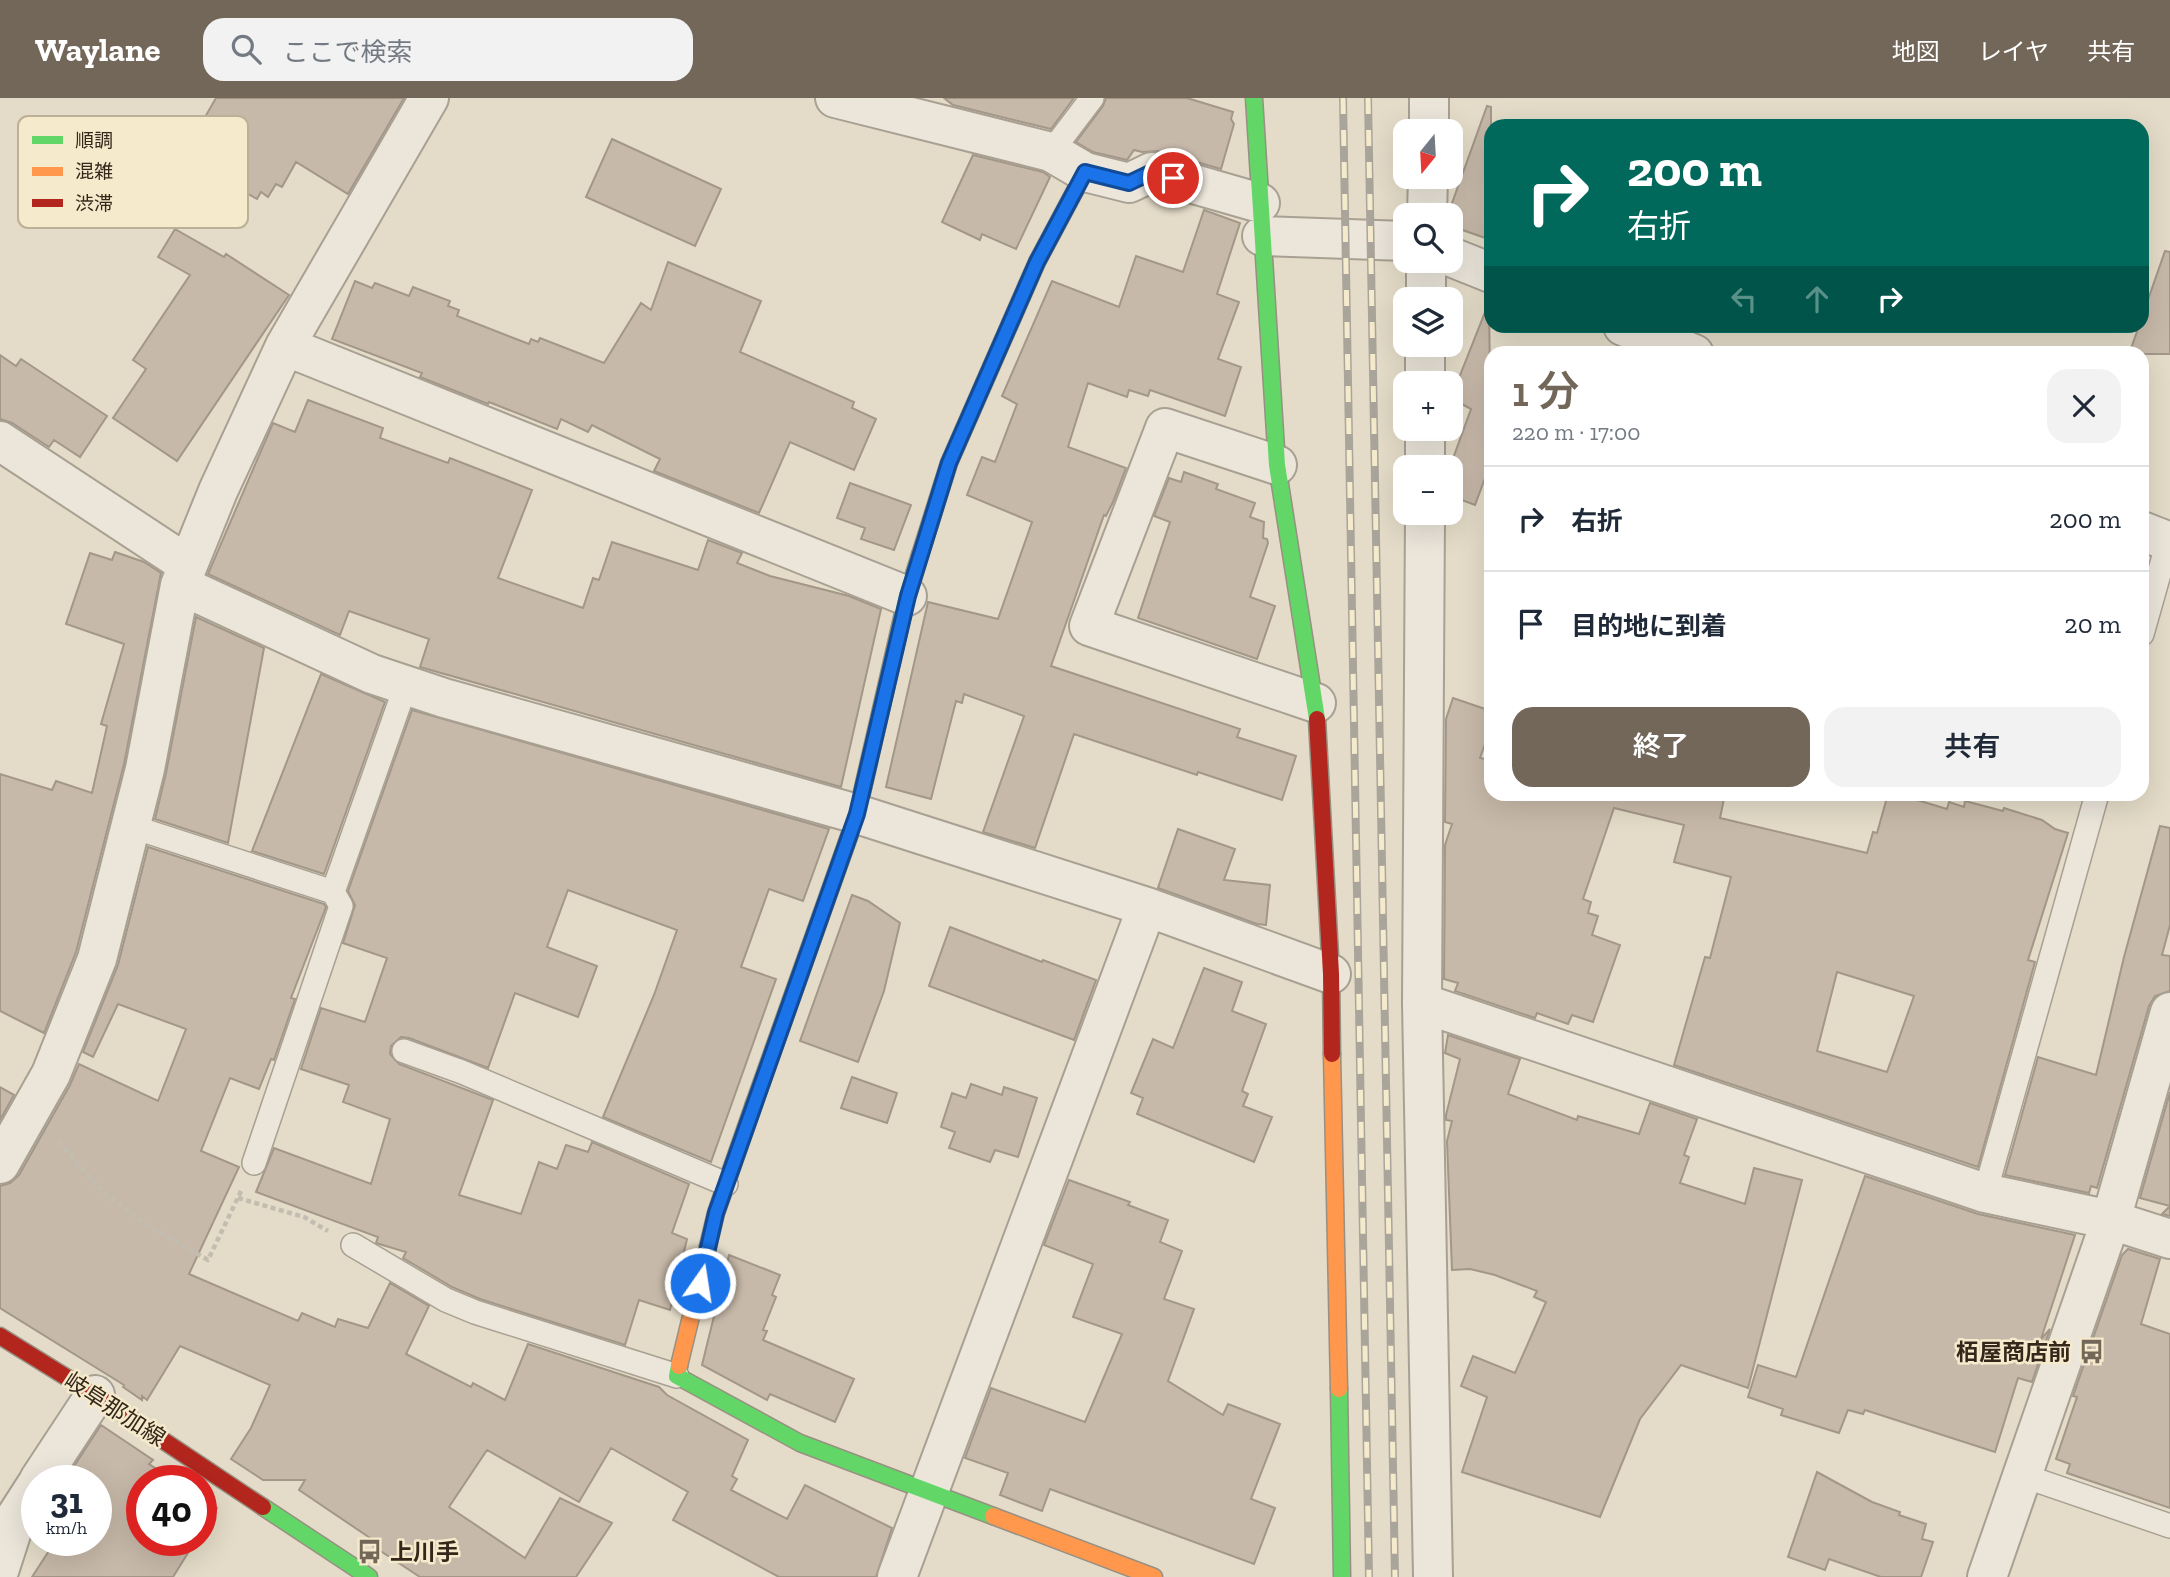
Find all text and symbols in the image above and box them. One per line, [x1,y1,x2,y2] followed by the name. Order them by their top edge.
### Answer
[203,18,693,81] search box
[35,30,161,69] text: Waylane
[227,30,265,68] icon: search
[283,36,413,68] text: ここで検索
[1892,37,1940,66] text: 地図
[1978,37,2049,66] text: レイヤ
[2087,37,2135,66] text: 共有
[18,116,248,228] legend
[1393,119,1463,189] north arrow
[1393,119,1463,525] map controls
[75,129,113,152] text: 順調
[1627,140,1762,199] text: 200 m
[1512,147,1603,238] icon: right
[1143,148,1203,208] pin
[1154,159,1192,197] icon: arrive
[75,160,113,183] text: 混雑
[75,192,113,215] text: 渋滞
[1393,203,1463,273] button: search
[1627,207,1691,245] text: 右折
[1725,280,1763,318] icon: left
[1798,280,1836,318] icon: ahead
[1871,280,1909,318] icon: right
[1393,287,1463,357] button: layers
[1512,366,1579,417] text: 1 分
[2047,369,2121,443] button: close
[1393,371,1463,441] button: +
[1512,418,1640,446] text: 220 m · 17:00
[1393,455,1463,525] button: −
[1512,500,1550,538] icon: right
[2049,503,2121,535] text: 200 m
[1571,505,1623,537] text: 右折
[1512,605,1550,643] icon: arrive
[2064,608,2121,640] text: 20 m
[1571,610,1727,642] text: 目的地に到着
[1512,707,1810,787] button: 終了
[1824,707,2121,787] button: 共有
[663,1246,737,1320] position arrow
[1956,1338,2071,1366] place label: 栢屋商店前
[2077,1338,2105,1366] bus stop icon: 栢屋商店前
[59,1366,171,1452] street label: 岐阜那加線
[126,1465,217,1556] speed limit sign: 40
[50,1480,83,1522] text: 31
[46,1517,87,1539] text: km/h
[356,1538,384,1566] bus stop icon: 上川手
[390,1538,459,1566] place label: 上川手

